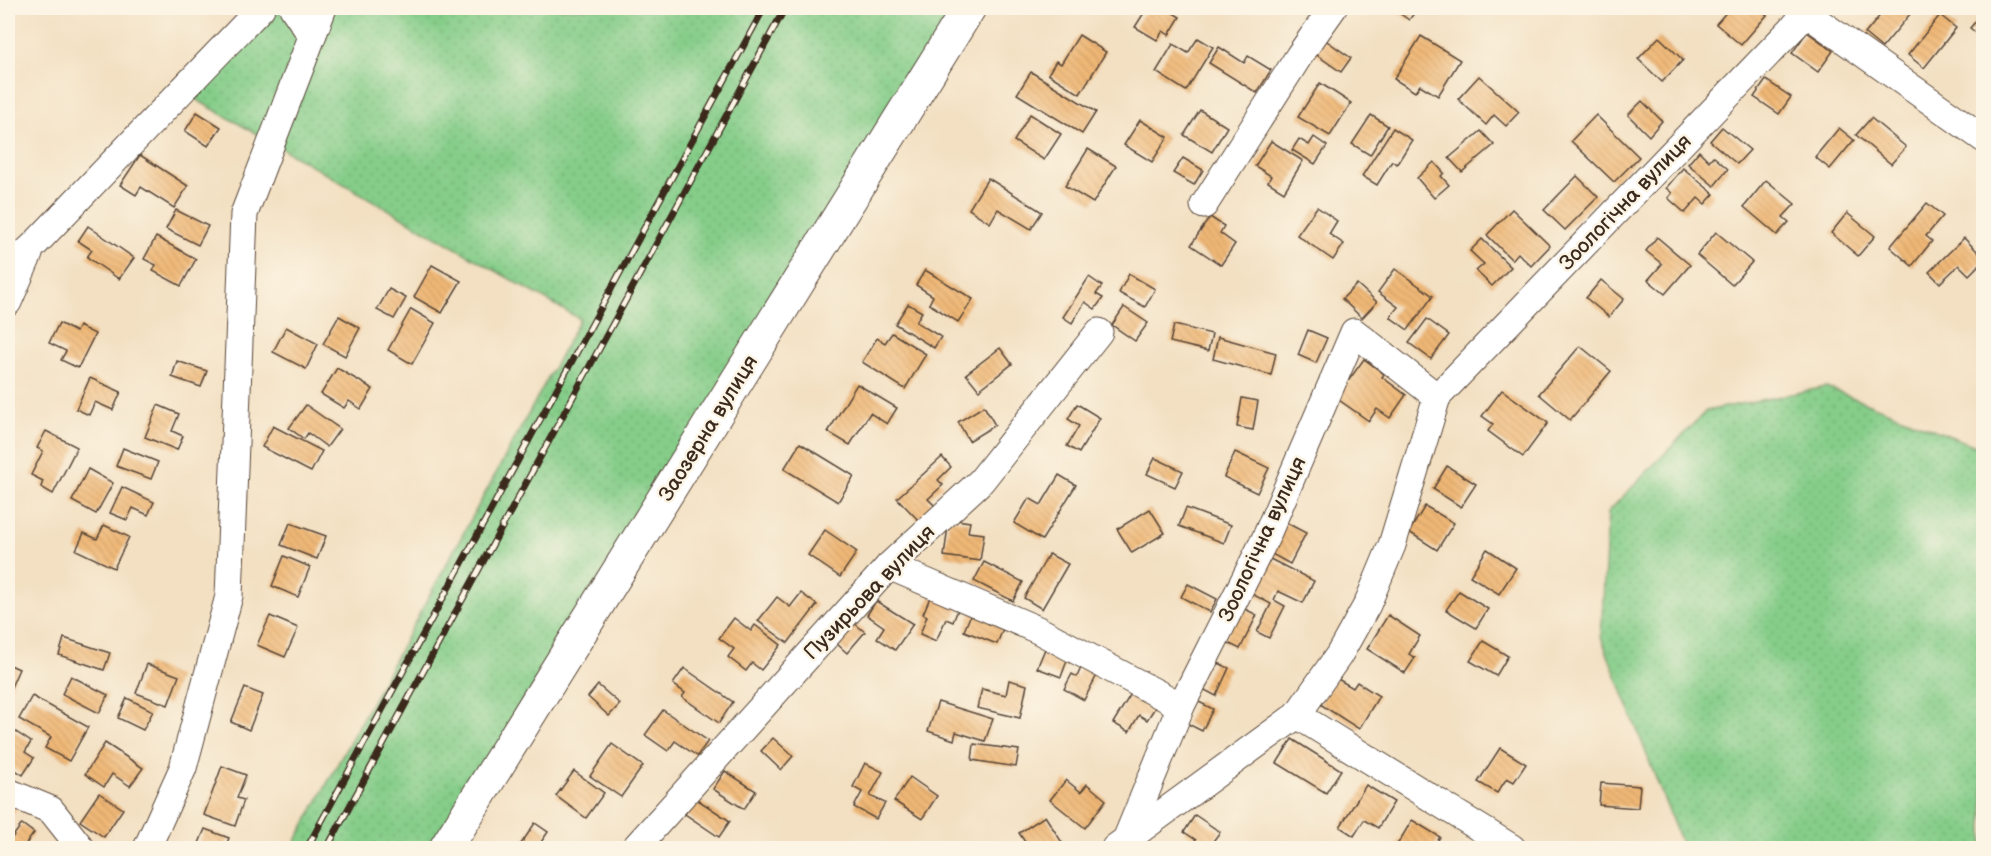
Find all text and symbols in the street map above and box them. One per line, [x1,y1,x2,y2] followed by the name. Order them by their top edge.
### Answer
[1554,129,1697,276] street label: Зоологічна вулиця
[653,351,763,506] street label: Заозерна вулиця
[1213,453,1312,626] street label: Зоологічна вулиця
[799,520,940,665] street label: Пузирьова вулиця

